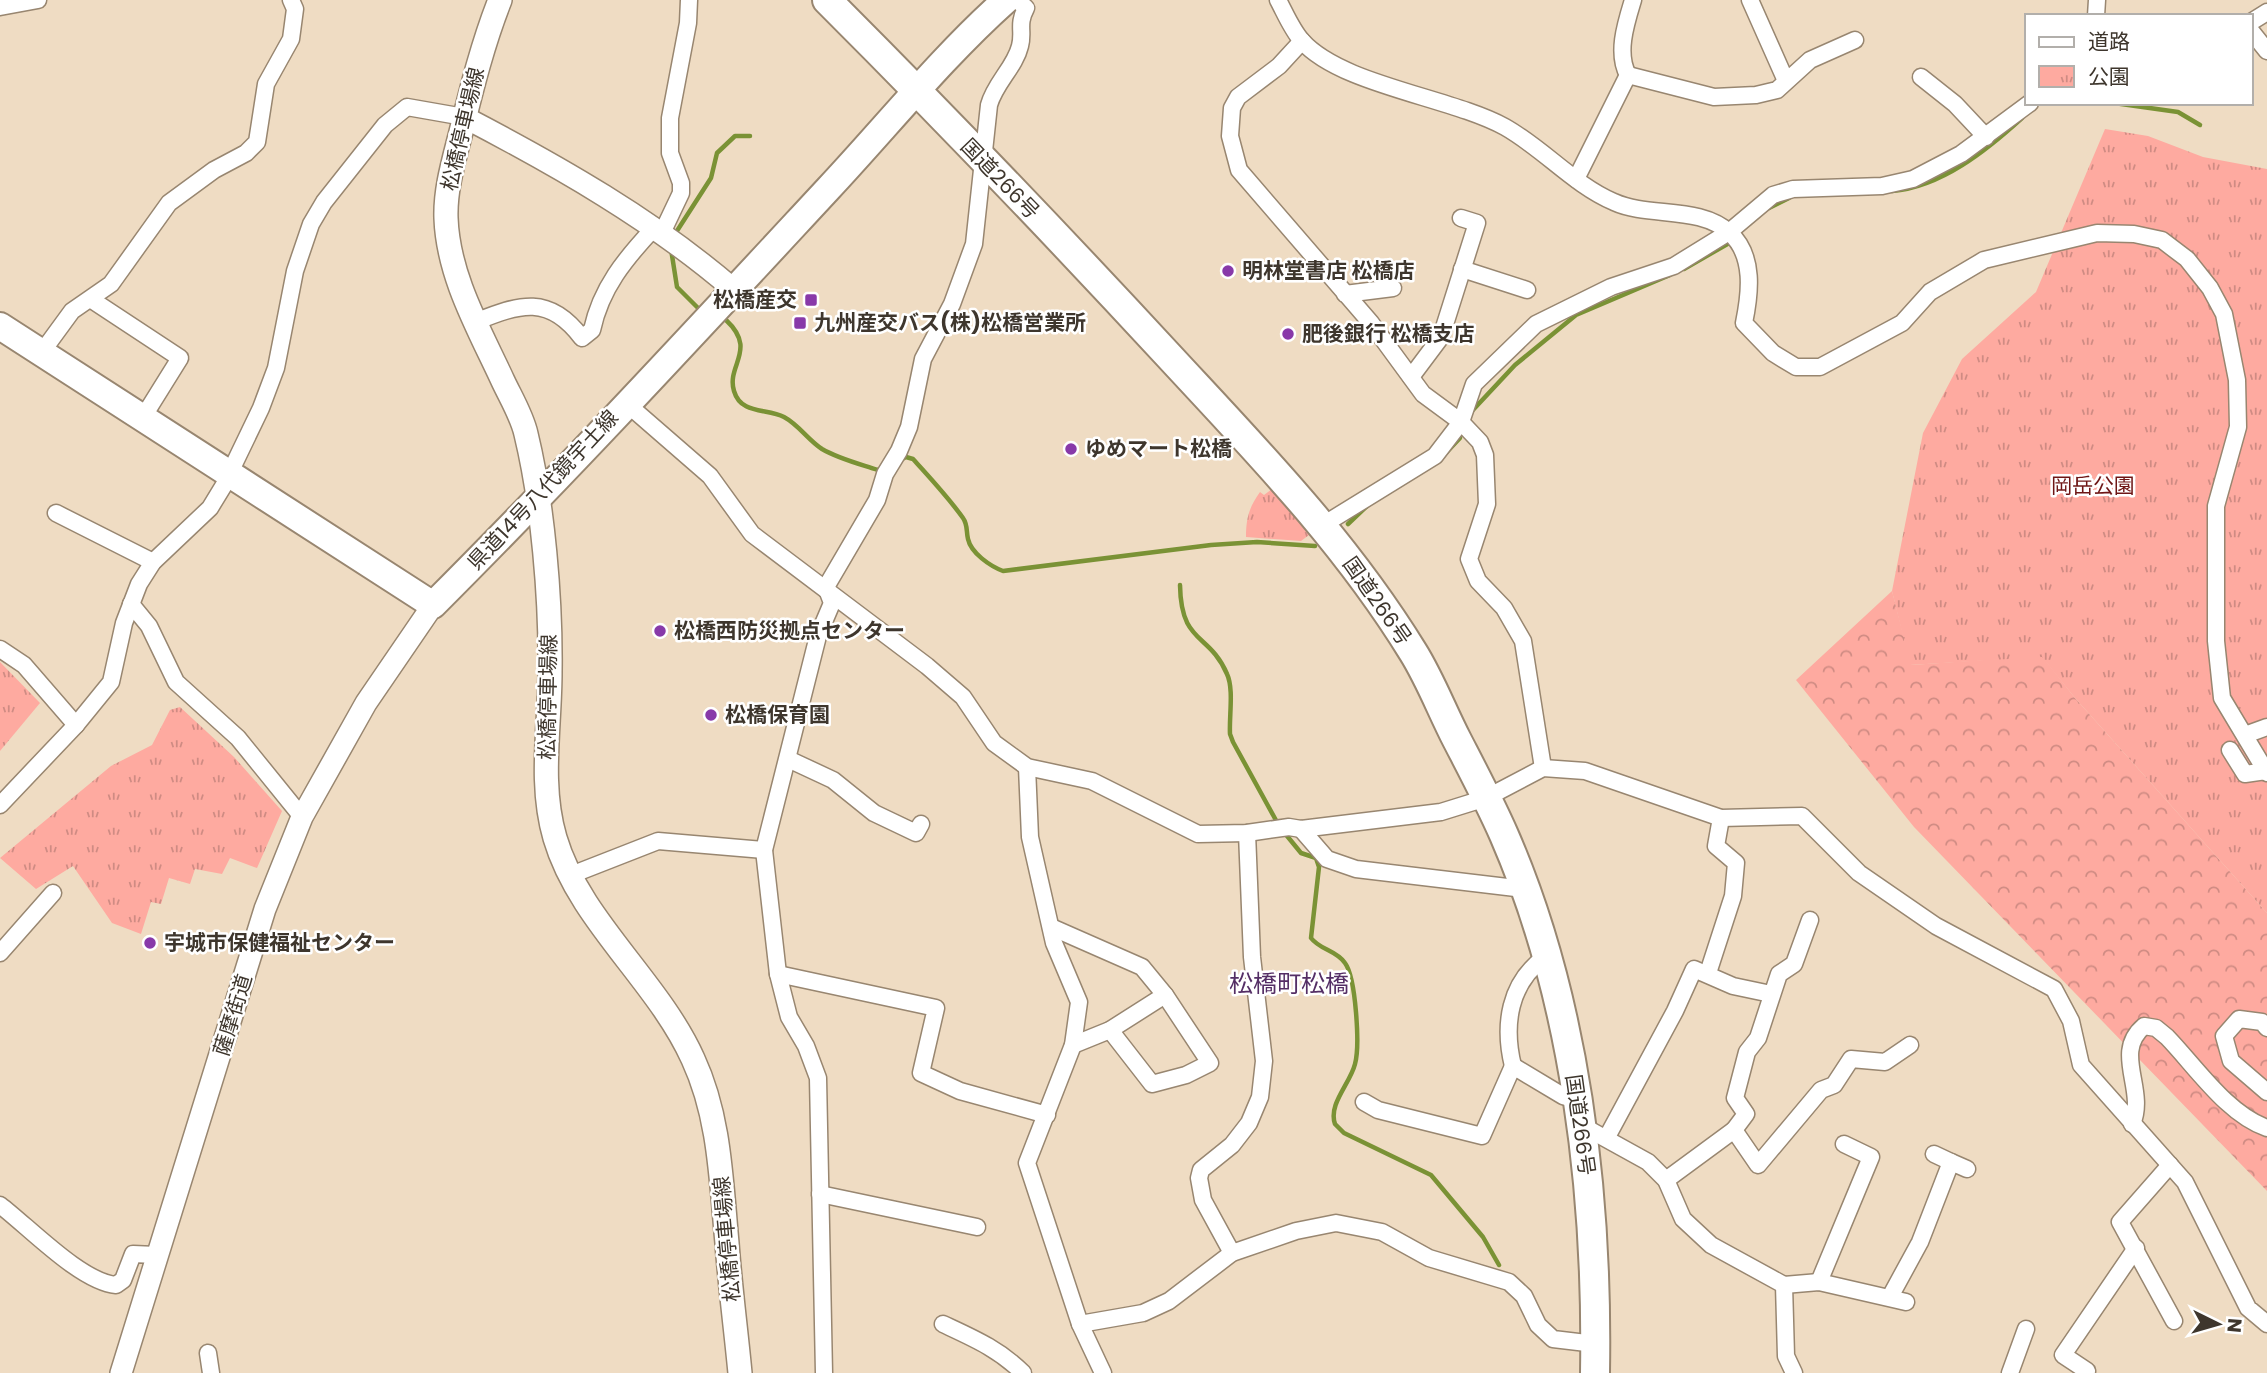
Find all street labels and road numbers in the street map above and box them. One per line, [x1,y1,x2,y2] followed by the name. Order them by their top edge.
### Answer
[434,64,491,194] street label: 松橋停車場線
[955,132,1046,225] street label: 国道266号
[461,403,624,576] street label: 県道14号八代鏡宇土線
[1336,551,1418,651] street label: 国道266号
[532,634,563,760] street label: 松橋停車場線
[206,970,259,1059] street label: 薩摩街道
[1559,1073,1602,1177] street label: 国道266号
[707,1175,746,1303] street label: 松橋停車場線

